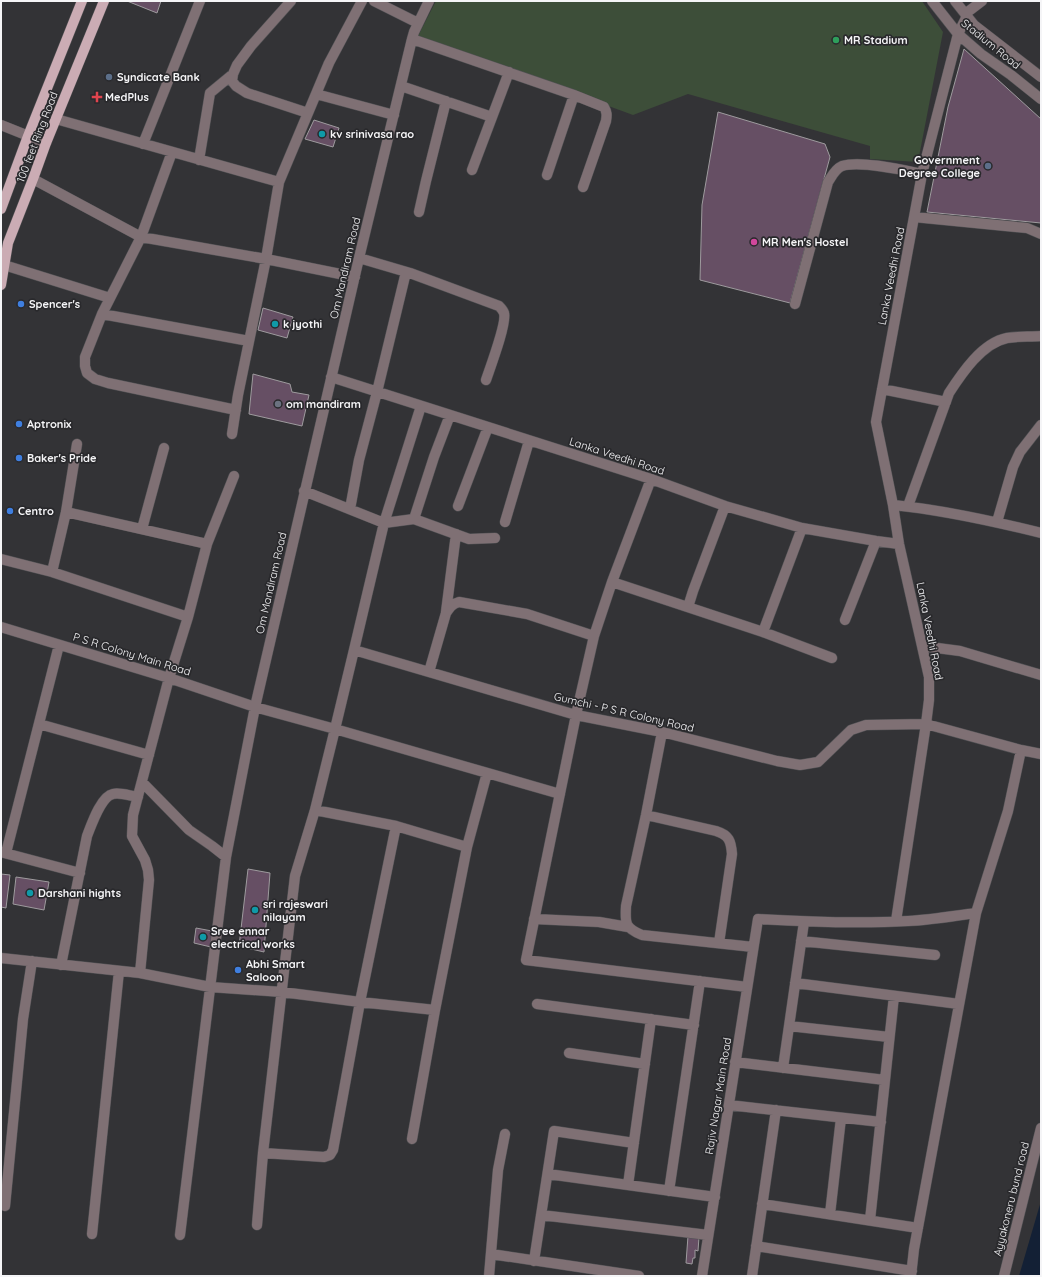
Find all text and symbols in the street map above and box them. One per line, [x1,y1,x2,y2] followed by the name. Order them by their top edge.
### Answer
[959,16,1023,72] street label: Stadium Road
[844,33,908,47] place label: MR Stadium
[831,35,841,45] marker: MR Stadium
[117,70,200,84] place label: Syndicate Bank
[104,72,114,82] marker: Syndicate Bank
[13,90,61,184] street label: 100 feet Ring Road
[105,90,149,104] place label: MedPlus
[92,92,102,102] marker: MedPlus
[330,127,414,141] place label: kv srinivasa rao
[317,129,327,139] marker: kv srinivasa rao
[899,153,981,180] place label: Government Degree College
[983,161,993,171] marker: Government Degree College
[327,216,363,320] street label: Om Mandiram Road
[875,226,907,326] street label: Lanka Veedhi Road
[762,235,848,249] place label: MR Men's Hostel
[749,237,759,247] marker: MR Men's Hostel
[29,297,80,311] place label: Spencer's
[16,299,26,309] marker: Spencer's
[283,317,322,331] place label: k jyothi
[270,319,280,329] marker: k jyothi
[286,397,361,411] place label: om mandiram
[273,399,283,409] marker: om mandiram
[27,417,72,431] place label: Aptronix
[14,419,24,429] marker: Aptronix
[568,434,666,478] street label: Lanka Veedhi Road
[27,451,97,465] place label: Baker's Pride
[14,453,24,463] marker: Baker's Pride
[18,504,54,518] place label: Centro
[5,506,15,516] marker: Centro
[253,531,289,635] street label: Om Mandiram Road
[914,581,946,681] street label: Lanka Veedhi Road
[71,629,193,679] street label: P S R Colony Main Road
[553,689,695,735] street label: Gumchi - P S R Colony Road
[38,886,121,900] place label: Darshani hights
[25,888,35,898] marker: Darshani hights
[263,897,328,924] place label: sri rajeswari nilayam
[250,905,260,915] marker: sri rajeswari nilayam
[211,924,295,951] place label: Sree ennar electrical works
[198,932,208,942] marker: Sree ennar electrical works
[246,957,305,984] place label: Abhi Smart Saloon
[233,965,243,975] marker: Abhi Smart Saloon
[702,1036,734,1156] street label: Rajiv Nagar Main Road
[990,1140,1032,1258] street label: Ayyakoneru bund road

